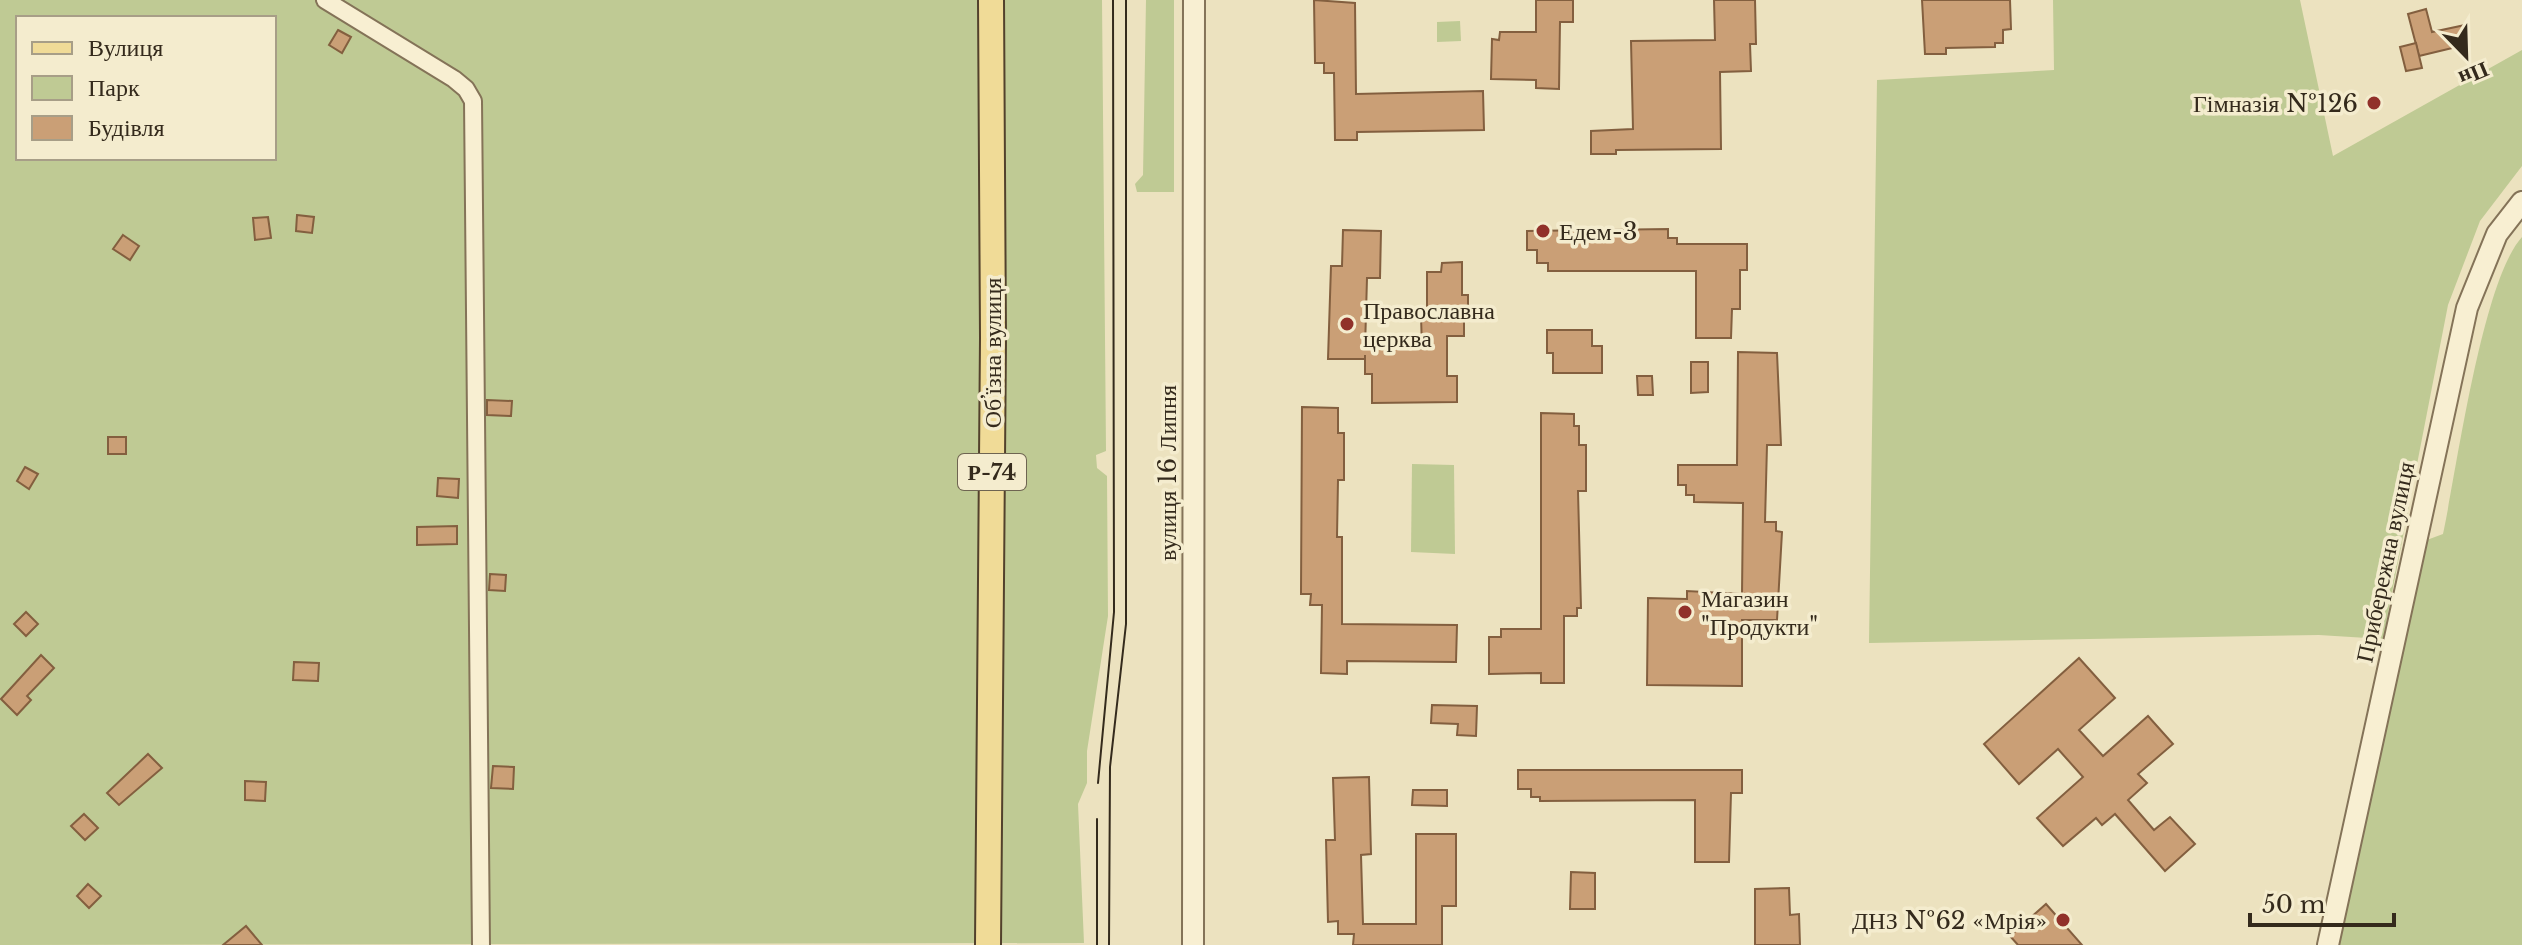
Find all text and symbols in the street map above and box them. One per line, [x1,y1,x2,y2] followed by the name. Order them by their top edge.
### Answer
[16,16,276,160] legend
[2426,16,2506,96] north arrow
[88,33,163,62] text: Вулиця
[2454,56,2493,92] text: Пн
[88,73,140,102] text: Парк
[2193,89,2358,118] place label: Гімназія №126
[2365,94,2383,112] marker: Гімназія №126
[88,113,165,142] text: Будівля
[1559,217,1638,246] place label: Едем-3
[1534,222,1552,240] marker: Едем-3
[978,278,1007,428] street label: Обʼїзна вулиця
[1363,296,1495,353] place label: Православна церква
[1338,315,1356,333] marker: Православна церква
[1153,385,1182,561] street label: вулиця 16 Липня
[958,454,1026,490] road number: Р-74
[2350,459,2420,665] street label: Прибережна вулиця
[1701,584,1818,641] place label: Магазин "Продукти"
[1676,603,1694,621] marker: Магазин "Продукти"
[2250,877,2394,927] scale bar
[2262,890,2326,919] text: 50 m
[1852,906,2047,935] place label: ДНЗ №62 «Мрія»
[2054,911,2072,929] marker: ДНЗ №62 «Мрія»

